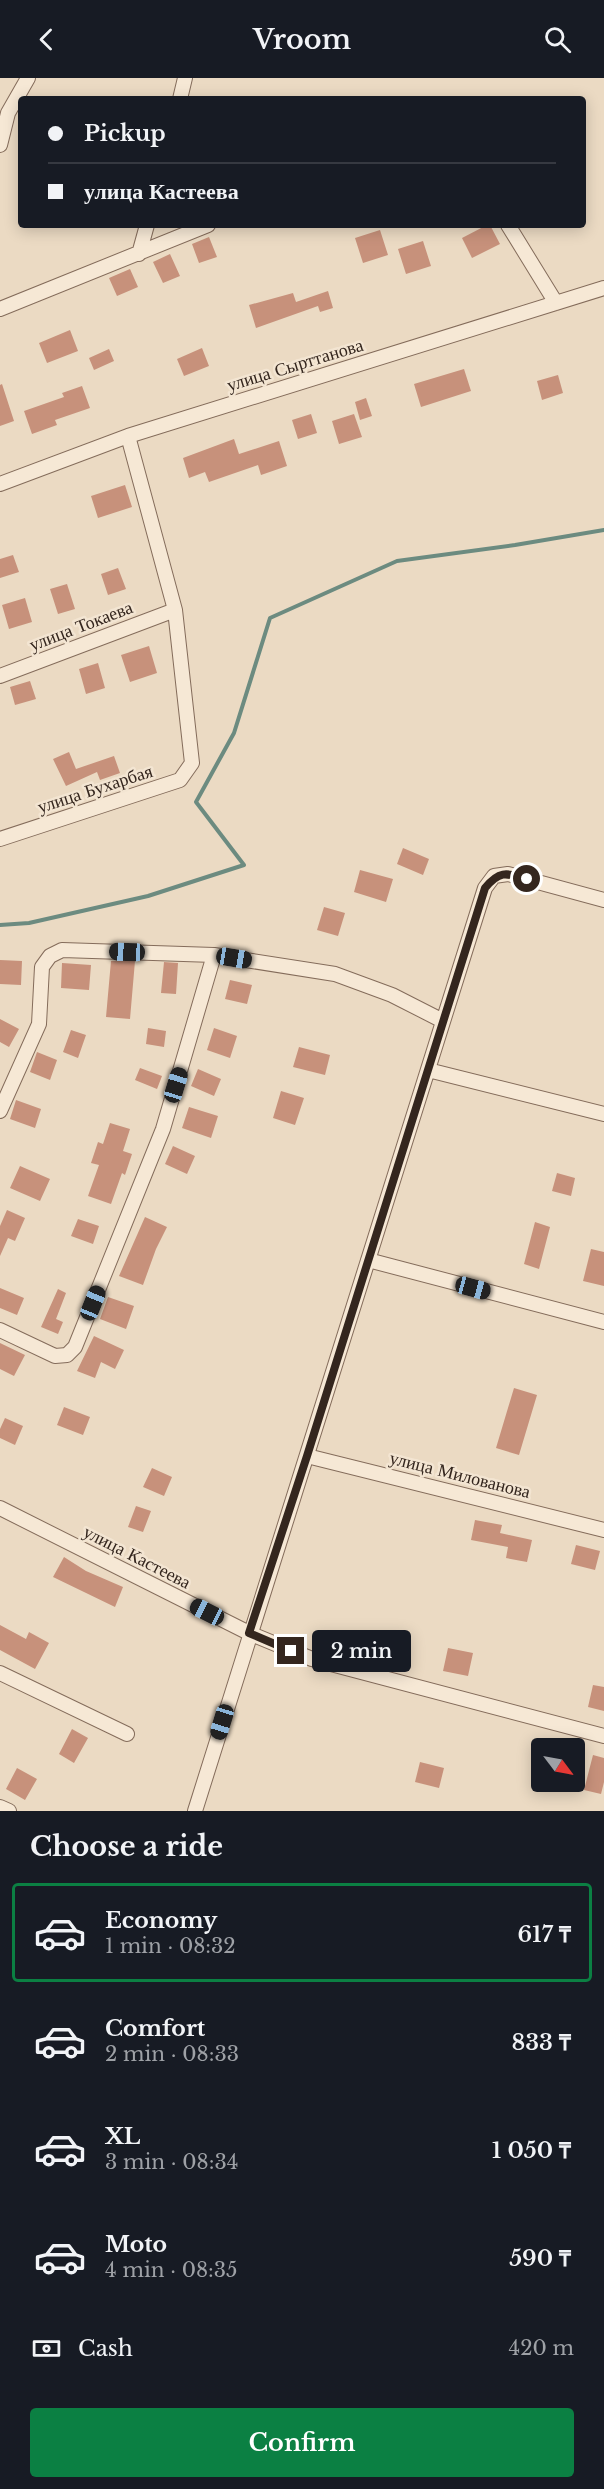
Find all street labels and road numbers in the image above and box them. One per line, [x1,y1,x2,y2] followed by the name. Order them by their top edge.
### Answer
[224,334,366,396] street label: улица Сырттанова
[26,596,136,656] street label: улица Токаева
[35,760,155,818] street label: улица Бухарбая
[387,1447,533,1503] street label: улица Милованова
[80,1521,194,1593] street label: улица Кастеева

